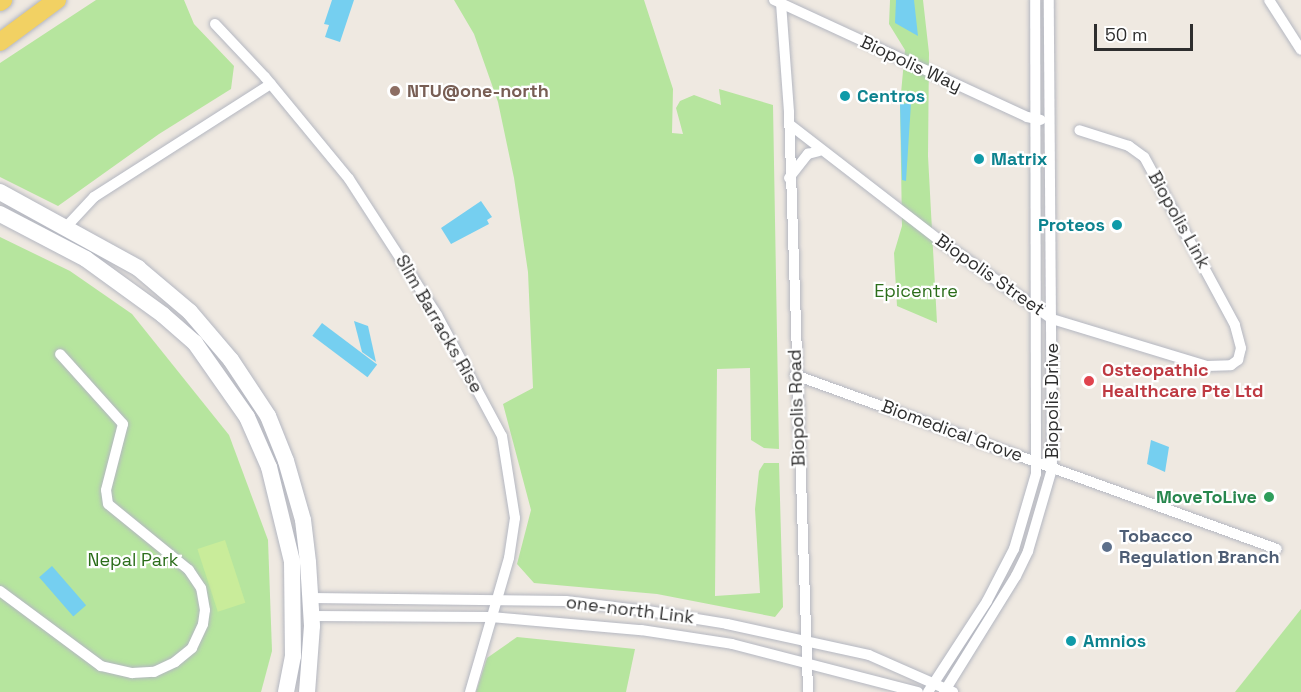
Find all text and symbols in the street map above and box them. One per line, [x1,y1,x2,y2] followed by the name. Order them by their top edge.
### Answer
[1097,12,1196,50] scale bar
[1105,23,1147,46] text: 50 m
[857,31,965,97] street label: Biopolis Way
[407,80,549,102] place label: NTU@one-north
[388,84,402,98] marker: NTU@one-north
[857,85,925,107] place label: Centros
[838,89,852,103] marker: Centros
[991,148,1047,170] place label: Matrix
[972,152,986,166] marker: Matrix
[1143,168,1215,272] street label: Biopolis Link
[1038,214,1105,236] place label: Proteos
[1110,218,1124,232] marker: Proteos
[931,229,1049,321] street label: Biopolis Street
[391,251,487,397] street label: Slim Barracks Rise
[874,280,958,302] park label: Epicentre
[1041,343,1063,459] street label: Biopolis Drive
[784,349,810,467] street label: Biopolis Road
[1102,360,1263,403] place label: Osteopathic Healthcare Pte Ltd
[1080,372,1098,390] marker: Osteopathic Healthcare Pte Ltd
[878,395,1026,467] street label: Biomedical Grove
[1156,486,1257,508] place label: MoveToLive
[1262,490,1276,504] marker: MoveToLive
[1119,526,1280,568] place label: Tobacco Regulation Branch
[1100,540,1114,554] marker: Tobacco Regulation Branch
[87,549,179,571] park label: Nepal Park
[565,591,695,629] street label: one-north Link
[1083,630,1146,652] place label: Amnios
[1064,634,1078,648] marker: Amnios

